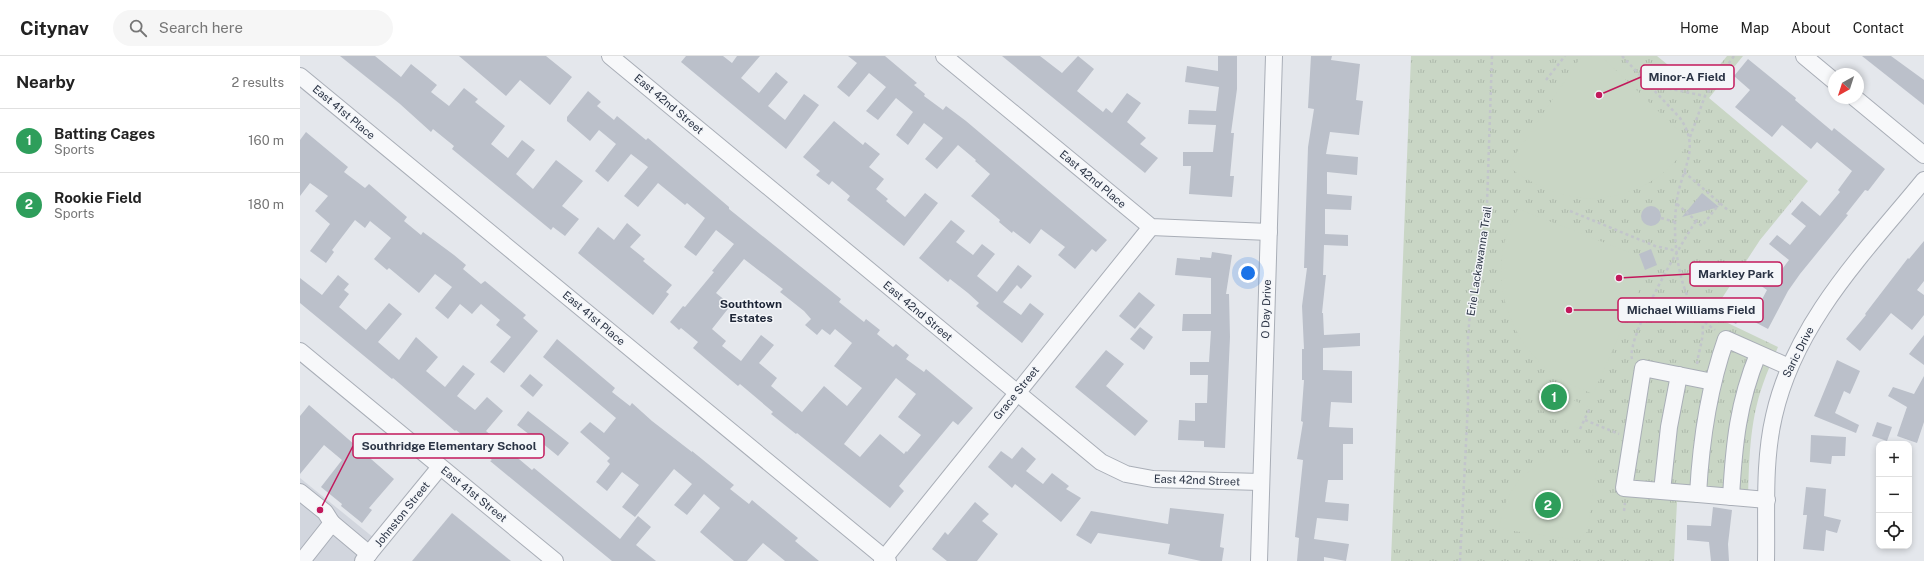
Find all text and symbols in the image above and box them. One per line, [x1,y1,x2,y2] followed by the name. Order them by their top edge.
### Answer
[113,10,393,46] search box
[20,17,89,39] text: Citynav
[127,17,149,39] icon: search
[159,19,243,36] text: Search here
[1680,20,1719,36] text: Home
[1741,20,1769,36] text: Map
[1791,20,1831,36] text: About
[1853,20,1904,36] text: Contact
[1641,65,1734,89] callout: Minor-A Field
[1828,68,1864,104] north arrow
[1648,70,1726,84] text: Minor-A Field
[16,72,75,92] text: Nearby
[632,72,706,136] street label: East 42nd Street
[232,75,284,90] text: 2 results
[310,82,378,142] street label: East 41st Place
[54,125,155,142] text: Batting Cages
[26,133,32,148] text: 1
[248,133,284,148] text: 160 m
[54,142,94,157] text: Sports
[1057,148,1129,210] street label: East 42nd Place
[54,189,142,206] text: Rookie Field
[25,197,33,212] text: 2
[248,197,284,212] text: 180 m
[1464,205,1494,317] street label: Erie Lackawanna Trail
[54,206,94,221] text: Sports
[1690,262,1782,286] callout: Markley Park
[1238,263,1258,283] your location
[1698,267,1774,281] text: Markley Park
[881,279,955,343] street label: East 42nd Street
[1259,279,1273,339] street label: O Day Drive
[560,288,628,348] street label: East 41st Place
[720,297,782,325] district label: Southtown Estates
[1618,298,1763,322] callout: Michael Williams Field
[1627,303,1755,317] text: Michael Williams Field
[1780,325,1816,379] street label: Saric Drive
[991,364,1041,422] street label: Grace Street
[1541,382,1567,412] pin: 1
[353,434,544,458] callout: Southridge Elementary School
[361,439,537,453] text: Southridge Elementary School
[1876,441,1912,549] map controls
[1876,441,1912,477] button: +
[439,464,509,524] street label: East 41st Street
[1154,472,1240,488] street label: East 42nd Street
[1876,477,1912,513] button: −
[372,479,432,549] street label: Johnston Street
[1535,490,1561,520] pin: 2
[1876,513,1912,549] button: locate

